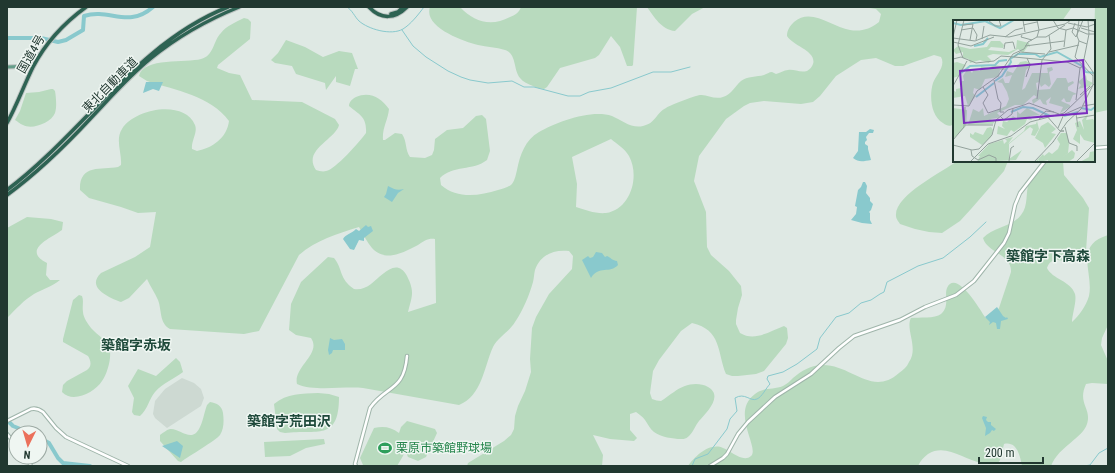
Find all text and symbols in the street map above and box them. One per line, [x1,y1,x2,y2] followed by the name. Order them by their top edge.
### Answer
[953,20,1095,162] inset map
[14,32,48,76] street label: 国道4号
[80,55,140,115] street label: 東北自動車道
[1006,248,1090,264] district label: 築館字下高森
[101,337,171,353] district label: 築館字赤坂
[247,413,331,429] district label: 築館字荒田沢
[8,425,48,465] north arrow
[979,439,1043,465] scale bar
[377,440,393,456] sports icon: 栗原市築館野球場
[396,441,492,455] place label: 栗原市築館野球場
[985,446,1015,460] text: 200 m
[23,448,31,461] text: N

